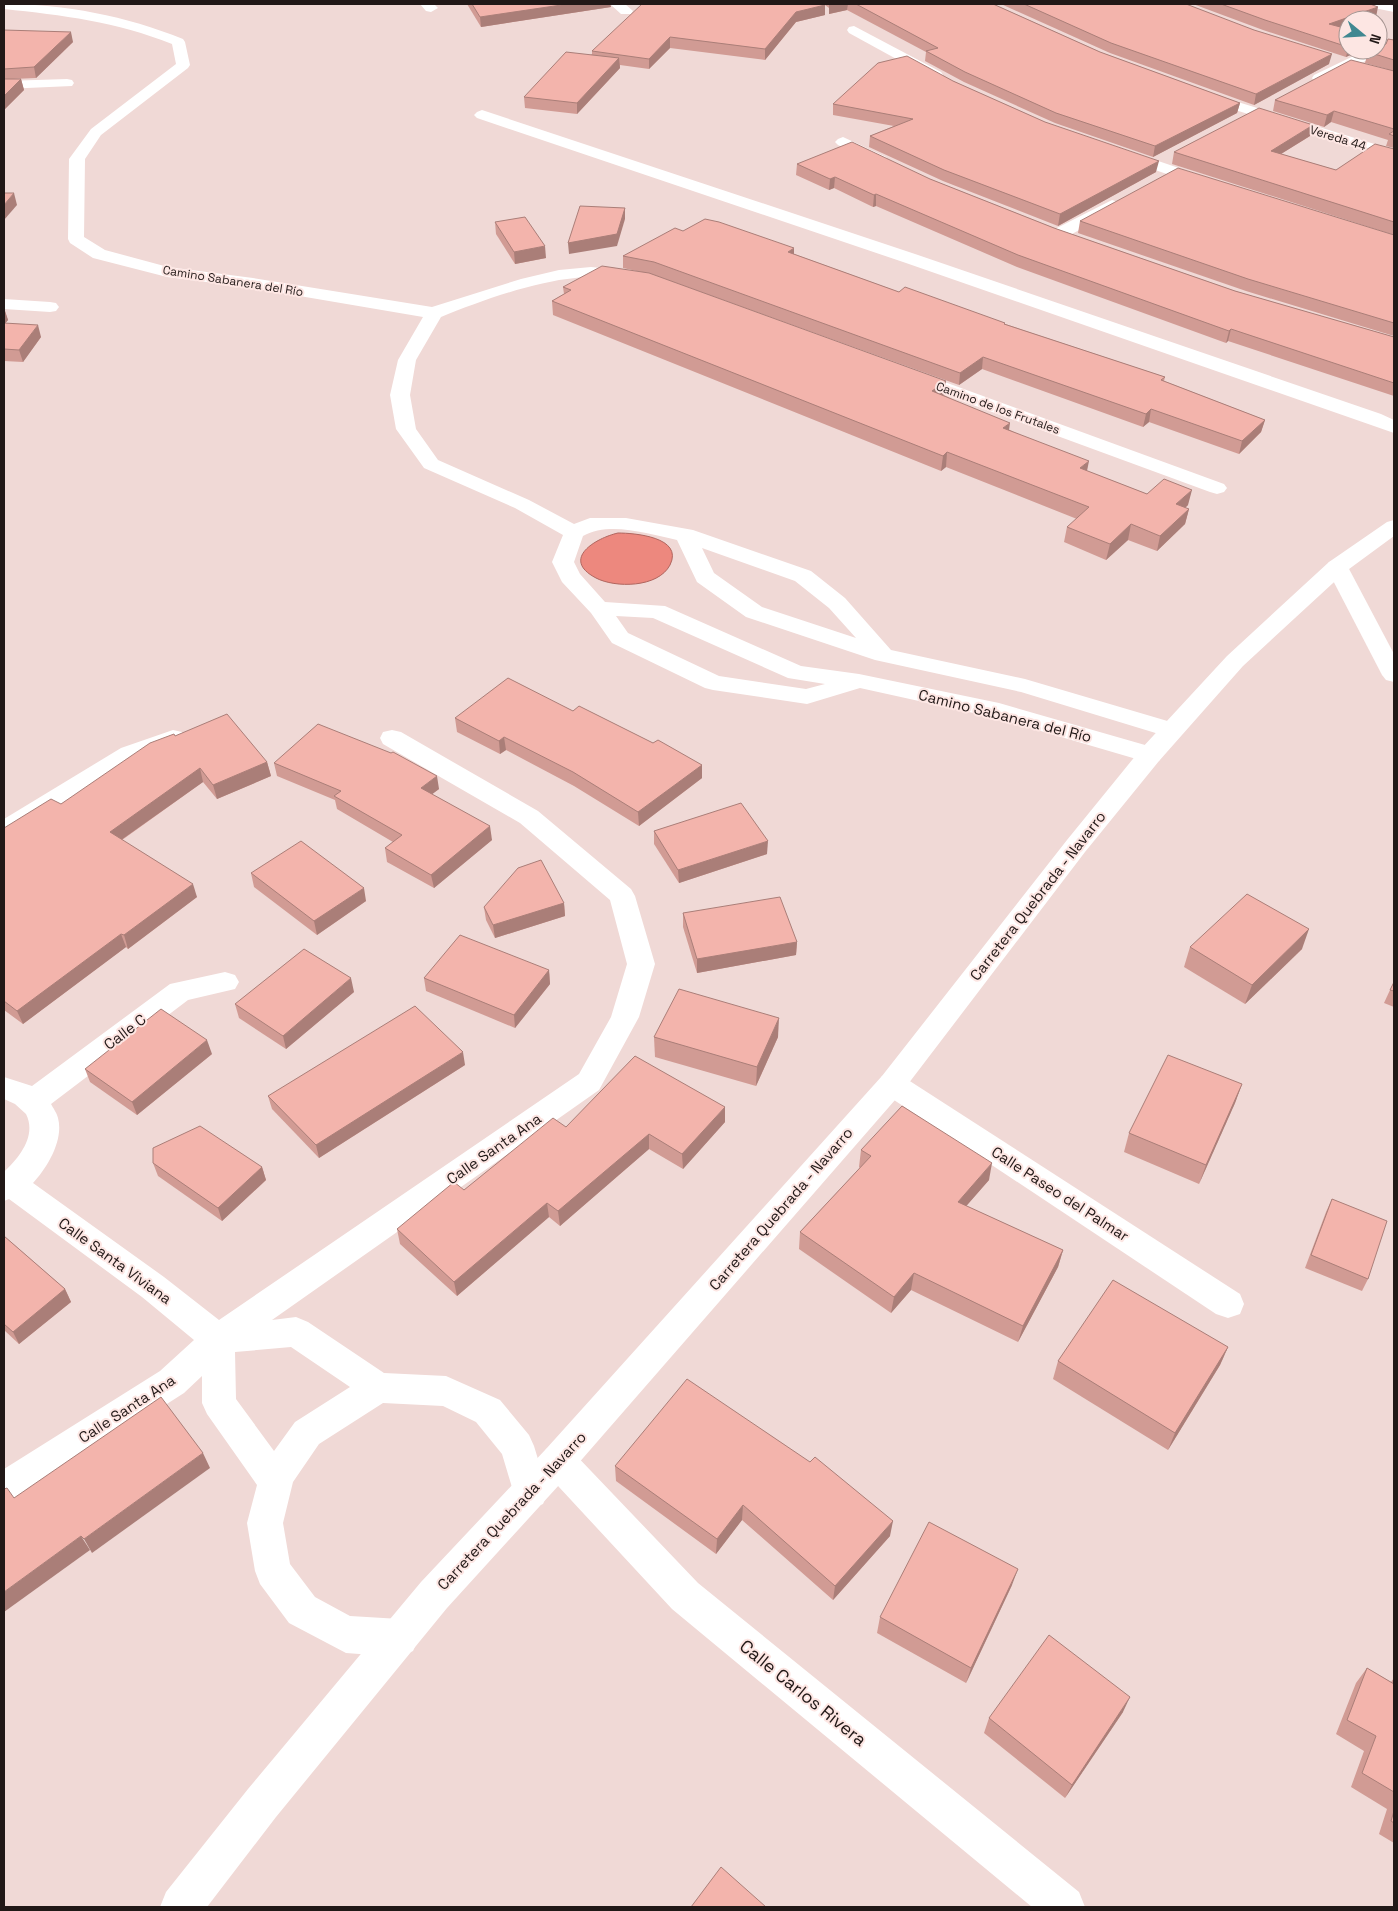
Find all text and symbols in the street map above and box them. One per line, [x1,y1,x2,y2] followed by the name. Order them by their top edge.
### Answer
[1338,10,1388,60] north arrow
[1365,32,1385,46] text: N
[1308,122,1369,154] street label: Vereda 44
[162,262,304,300] street label: Camino Sabanera del Río
[934,378,1062,438] street label: Camino de los Frutales
[917,685,1094,746] street label: Camino Sabanera del Río
[966,807,1110,984] street label: Carretera Quebrada - Navarro
[100,1010,150,1054] street label: Calle C
[443,1109,545,1188] street label: Calle Santa Ana
[705,1123,857,1294] street label: Carretera Quebrada - Navarro
[988,1142,1133,1245] street label: Calle Paseo del Palmar
[55,1213,176,1308] street label: Calle Santa Viviana
[75,1370,179,1447] street label: Calle Santa Ana
[433,1427,590,1594] street label: Carretera Quebrada - Navarro
[735,1634,872,1751] street label: Calle Carlos Rivera

